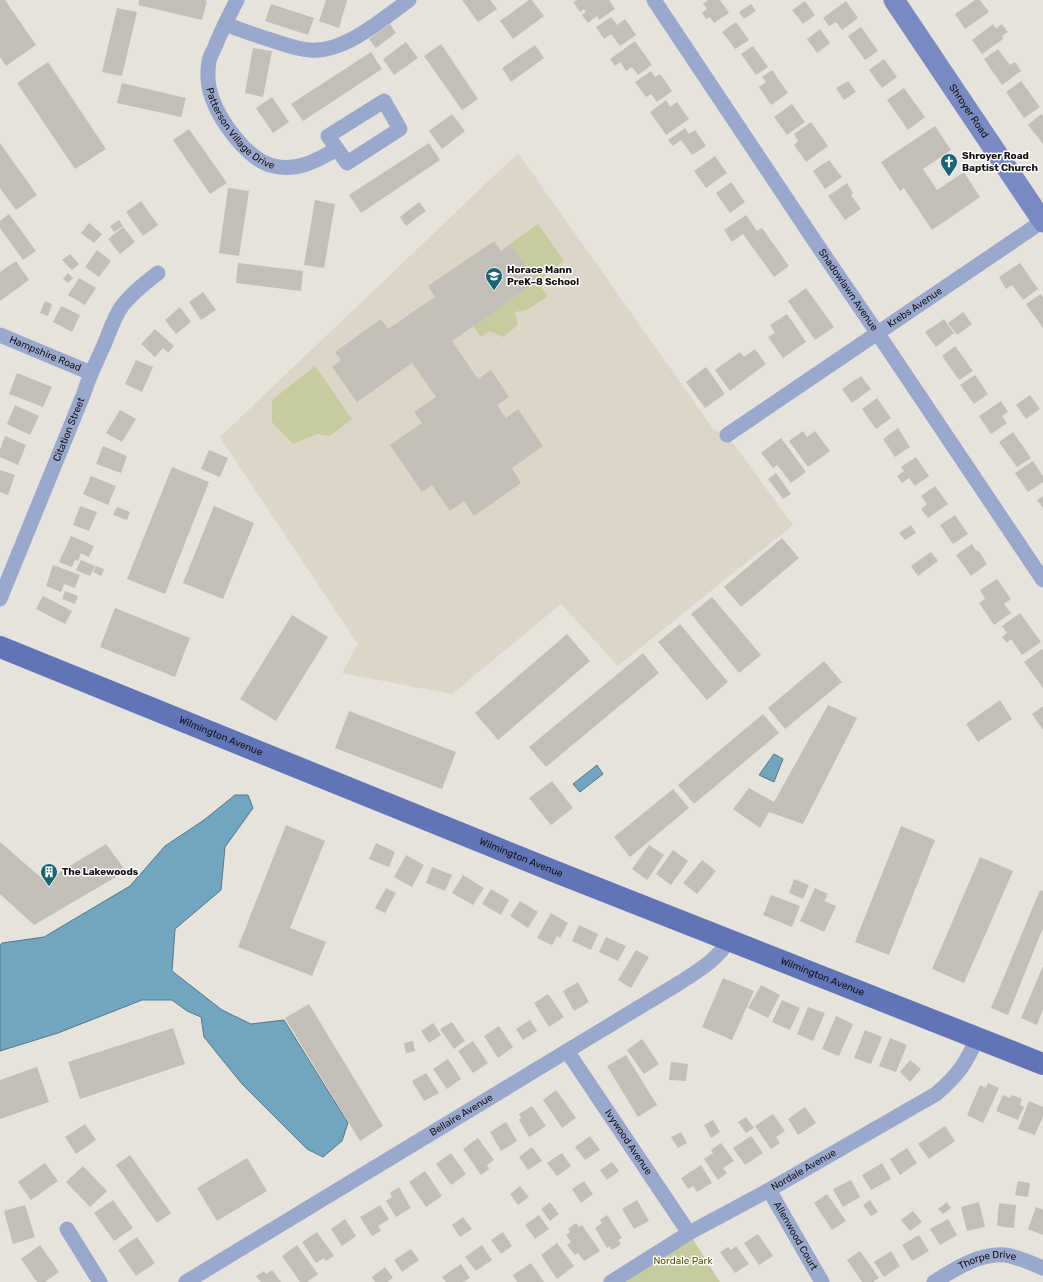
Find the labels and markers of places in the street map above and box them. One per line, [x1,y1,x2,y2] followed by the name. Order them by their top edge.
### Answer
[962,150,1038,174] place label: Shroyer Road Baptist Church
[939,152,959,177] church icon: Shroyer Road Baptist Church
[507,264,579,288] place label: Horace Mann PreK–8 School
[484,266,504,291] school or university icon: Horace Mann PreK–8 School
[39,862,59,887] building icon: The Lakewoods
[62,866,139,878] place label: The Lakewoods

